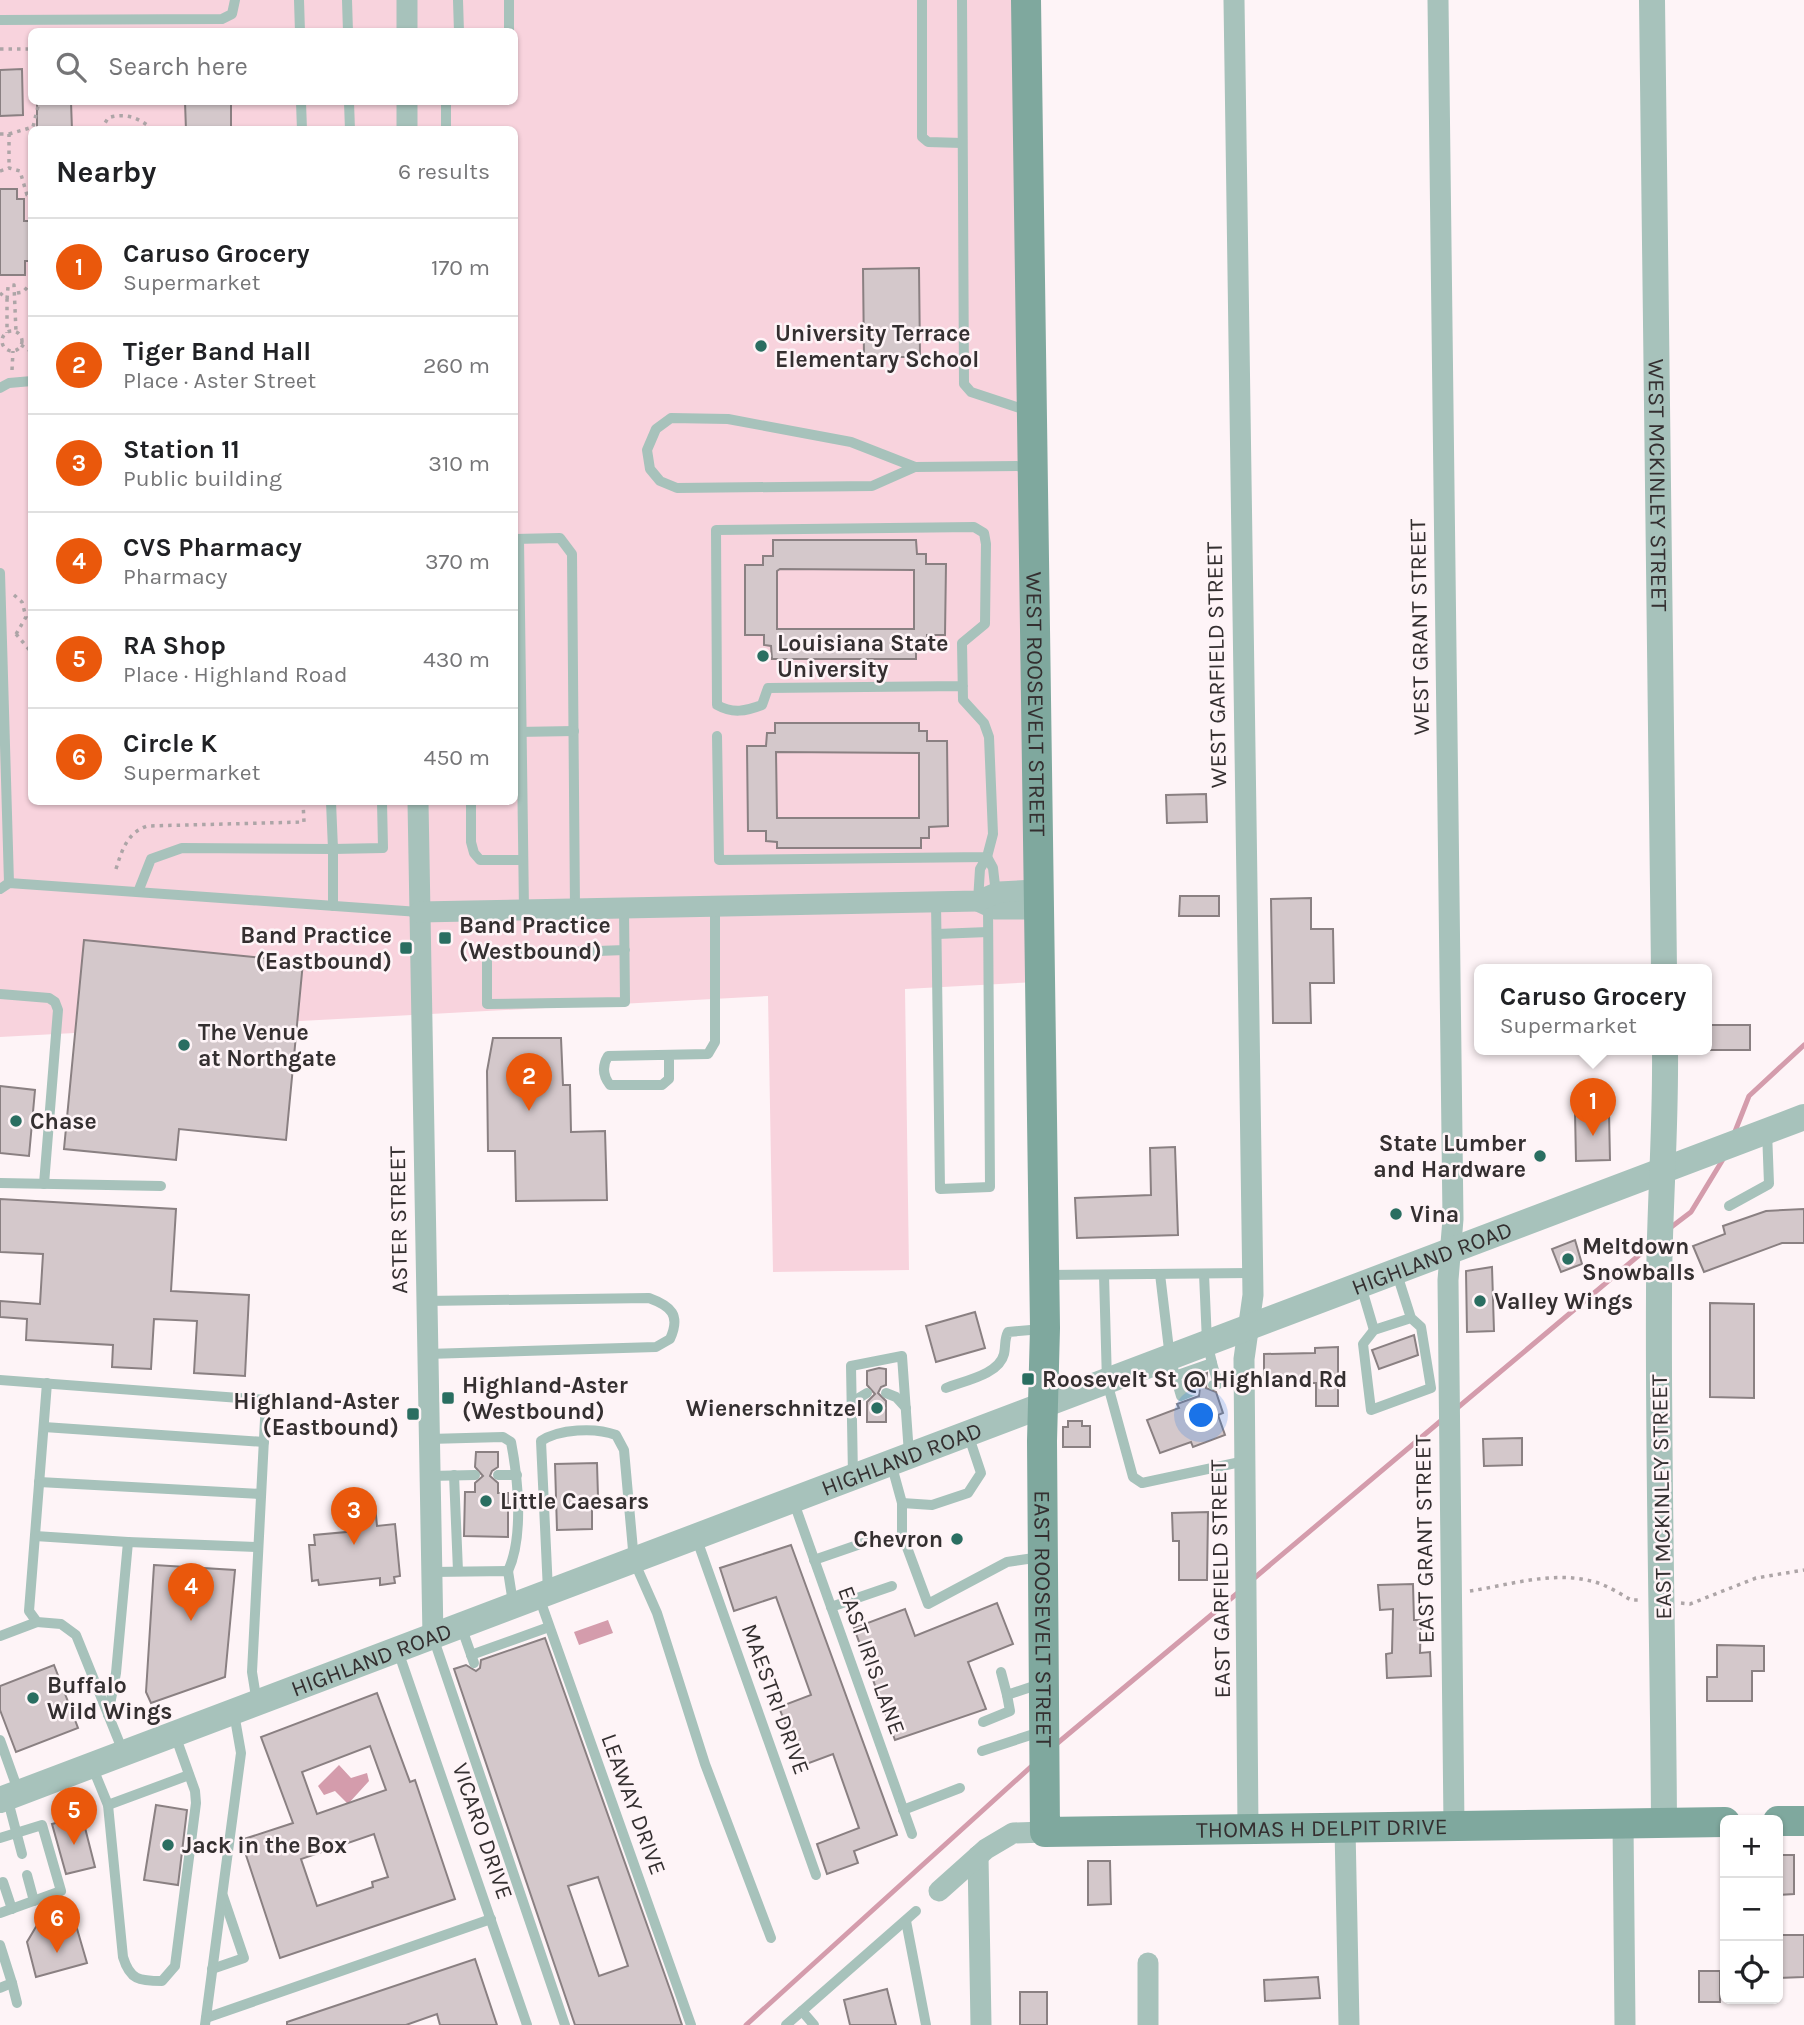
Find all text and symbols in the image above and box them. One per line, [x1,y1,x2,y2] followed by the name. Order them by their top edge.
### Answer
[28,28,518,105] search box
[52,48,90,86] icon: search
[108,51,248,82] text: Search here
[56,154,156,190] text: Nearby
[398,158,490,185] text: 6 results
[123,238,310,269] text: Caruso Grocery
[75,254,83,281] text: 1
[431,254,490,281] text: 170 m
[123,269,260,296] text: Supermarket
[775,320,979,373] place label: University Terrace Elementary School
[123,336,311,367] text: Tiger Band Hall
[753,338,769,354] marker: University Terrace Elementary School
[72,352,86,379] text: 2
[423,352,490,379] text: 260 m
[1642,358,1673,612] street label: WEST MCKINLEY STREET
[123,367,316,394] text: Place · Aster Street
[123,434,240,465] text: Station 11
[72,450,86,477] text: 3
[428,450,490,477] text: 310 m
[123,465,282,492] text: Public building
[1404,518,1435,735] street label: WEST GRANT STREET
[123,532,302,563] text: CVS Pharmacy
[1201,541,1232,788] street label: WEST GARFIELD STREET
[72,548,86,575] text: 4
[425,548,490,575] text: 370 m
[123,563,227,590] text: Pharmacy
[1020,572,1051,837] street label: WEST ROOSEVELT STREET
[123,630,226,661] text: RA Shop
[777,630,949,683] place label: Louisiana State University
[72,646,86,673] text: 5
[423,646,490,673] text: 430 m
[755,648,771,664] marker: Louisiana State University
[123,661,348,688] text: Place · Highland Road
[123,728,217,759] text: Circle K
[72,744,86,771] text: 6
[424,744,490,771] text: 450 m
[123,759,260,786] text: Supermarket
[459,912,611,965] place label: Band Practice (Westbound)
[240,922,392,975] place label: Band Practice (Eastbound)
[437,930,453,946] marker: Band Practice (Westbound)
[398,940,414,956] marker: Band Practice (Eastbound)
[1474,964,1712,1055] popup
[1500,981,1686,1012] text: Caruso Grocery
[1500,1012,1637,1039] text: Supermarket
[198,1019,336,1072] place label: The Venue at Northgate
[176,1037,192,1053] marker: The Venue at Northgate
[506,1053,552,1111] pin: 2
[1570,1078,1616,1136] pin: 1
[30,1108,97,1135] place label: Chase
[8,1113,24,1129] marker: Chase
[1373,1130,1526,1183] place label: State Lumber and Hardware
[384,1145,413,1294] street label: ASTER STREET
[1532,1148,1548,1164] marker: State Lumber and Hardware
[1410,1201,1459,1228] place label: Vina
[1388,1206,1404,1222] marker: Vina
[1348,1216,1516,1301] street label: HIGHLAND ROAD
[1582,1233,1695,1286] place label: Meltdown Snowballs
[1560,1251,1576,1267] marker: Meltdown Snowballs
[1494,1288,1633,1315] place label: Valley Wings
[1472,1293,1488,1309] marker: Valley Wings
[1042,1366,1347,1393] place label: Roosevelt St @ Highland Rd
[1020,1371,1036,1387] marker: Roosevelt St @ Highland Rd
[462,1372,628,1425] place label: Highland-Aster (Westbound)
[1646,1374,1677,1620] street label: EAST MCKINLEY STREET
[233,1388,399,1441] place label: Highland-Aster (Eastbound)
[440,1390,456,1406] marker: Highland-Aster (Westbound)
[686,1395,863,1422] place label: Wienerschnitzel
[1184,1398,1218,1432] your location
[869,1400,885,1416] marker: Wienerschnitzel
[405,1406,421,1422] marker: Highland-Aster (Eastbound)
[818,1416,986,1502] street label: HIGHLAND ROAD
[1409,1434,1440,1644] street label: EAST GRANT STREET
[1205,1459,1236,1699] street label: EAST GARFIELD STREET
[331,1487,377,1545] pin: 3
[500,1488,649,1515] place label: Little Caesars
[1028,1490,1057,1748] street label: EAST ROOSEVELT STREET
[478,1493,494,1509] marker: Little Caesars
[854,1526,943,1553] place label: Chevron
[949,1531,965,1547] marker: Chevron
[168,1563,214,1621] pin: 4
[832,1582,911,1738] street label: EAST IRIS LANE
[287,1617,456,1703] street label: HIGHLAND ROAD
[736,1620,815,1778] street label: MAESTRI DRIVE
[47,1672,172,1725] place label: Buffalo Wild Wings
[25,1690,41,1706] marker: Buffalo Wild Wings
[595,1730,672,1878] street label: LEAWAY DRIVE
[447,1759,519,1903] street label: VICARO DRIVE
[51,1787,97,1845] pin: 5
[1196,1813,1448,1844] street label: THOMAS H DELPIT DRIVE
[1720,1815,1783,2004] map controls
[1720,1815,1783,1878] button: +
[182,1832,347,1859] place label: Jack in the Box
[160,1837,176,1853] marker: Jack in the Box
[1720,1878,1783,1941] button: −
[34,1895,80,1953] pin: 6
[1720,1941,1783,2004] button: locate

